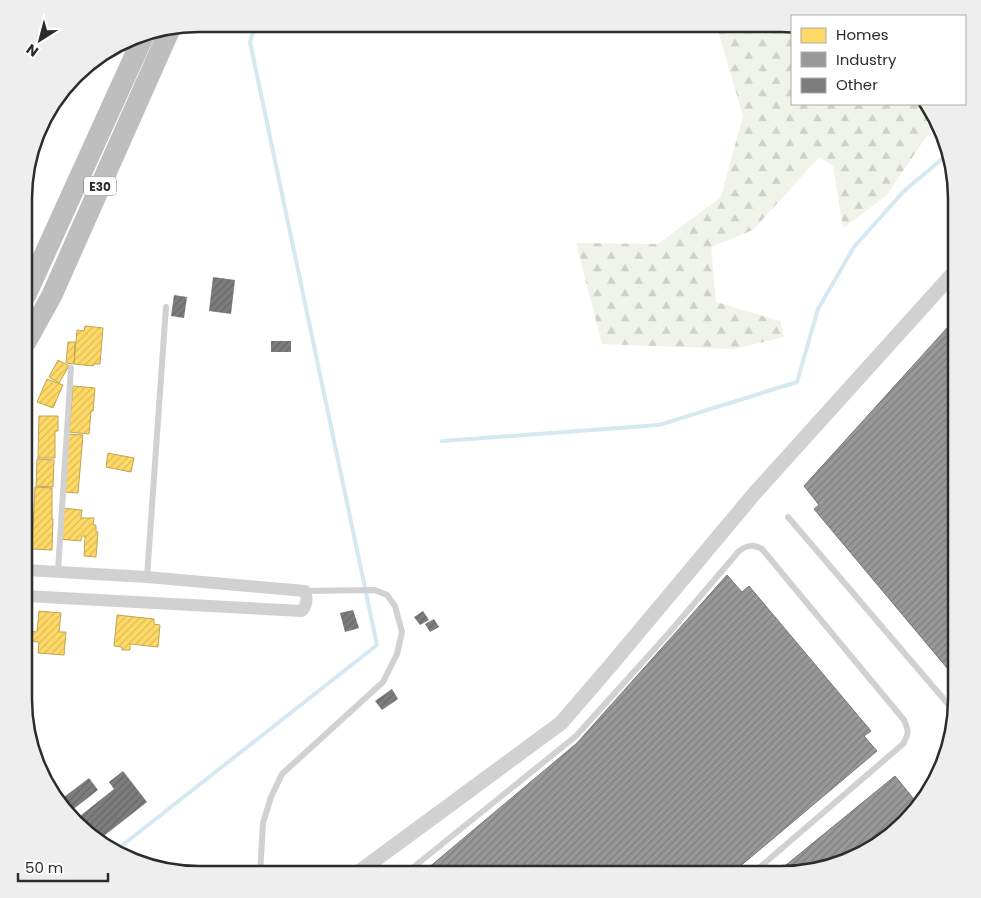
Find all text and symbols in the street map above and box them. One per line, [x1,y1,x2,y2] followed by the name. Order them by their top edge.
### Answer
[15,15,65,65] north arrow
[791,15,966,105] legend
[836,24,889,45] text: Homes
[22,39,42,62] text: N
[836,49,897,70] text: Industry
[836,74,878,95] text: Other
[84,177,116,196] road number: E30
[18,850,108,882] scale bar
[25,857,63,878] text: 50 m

